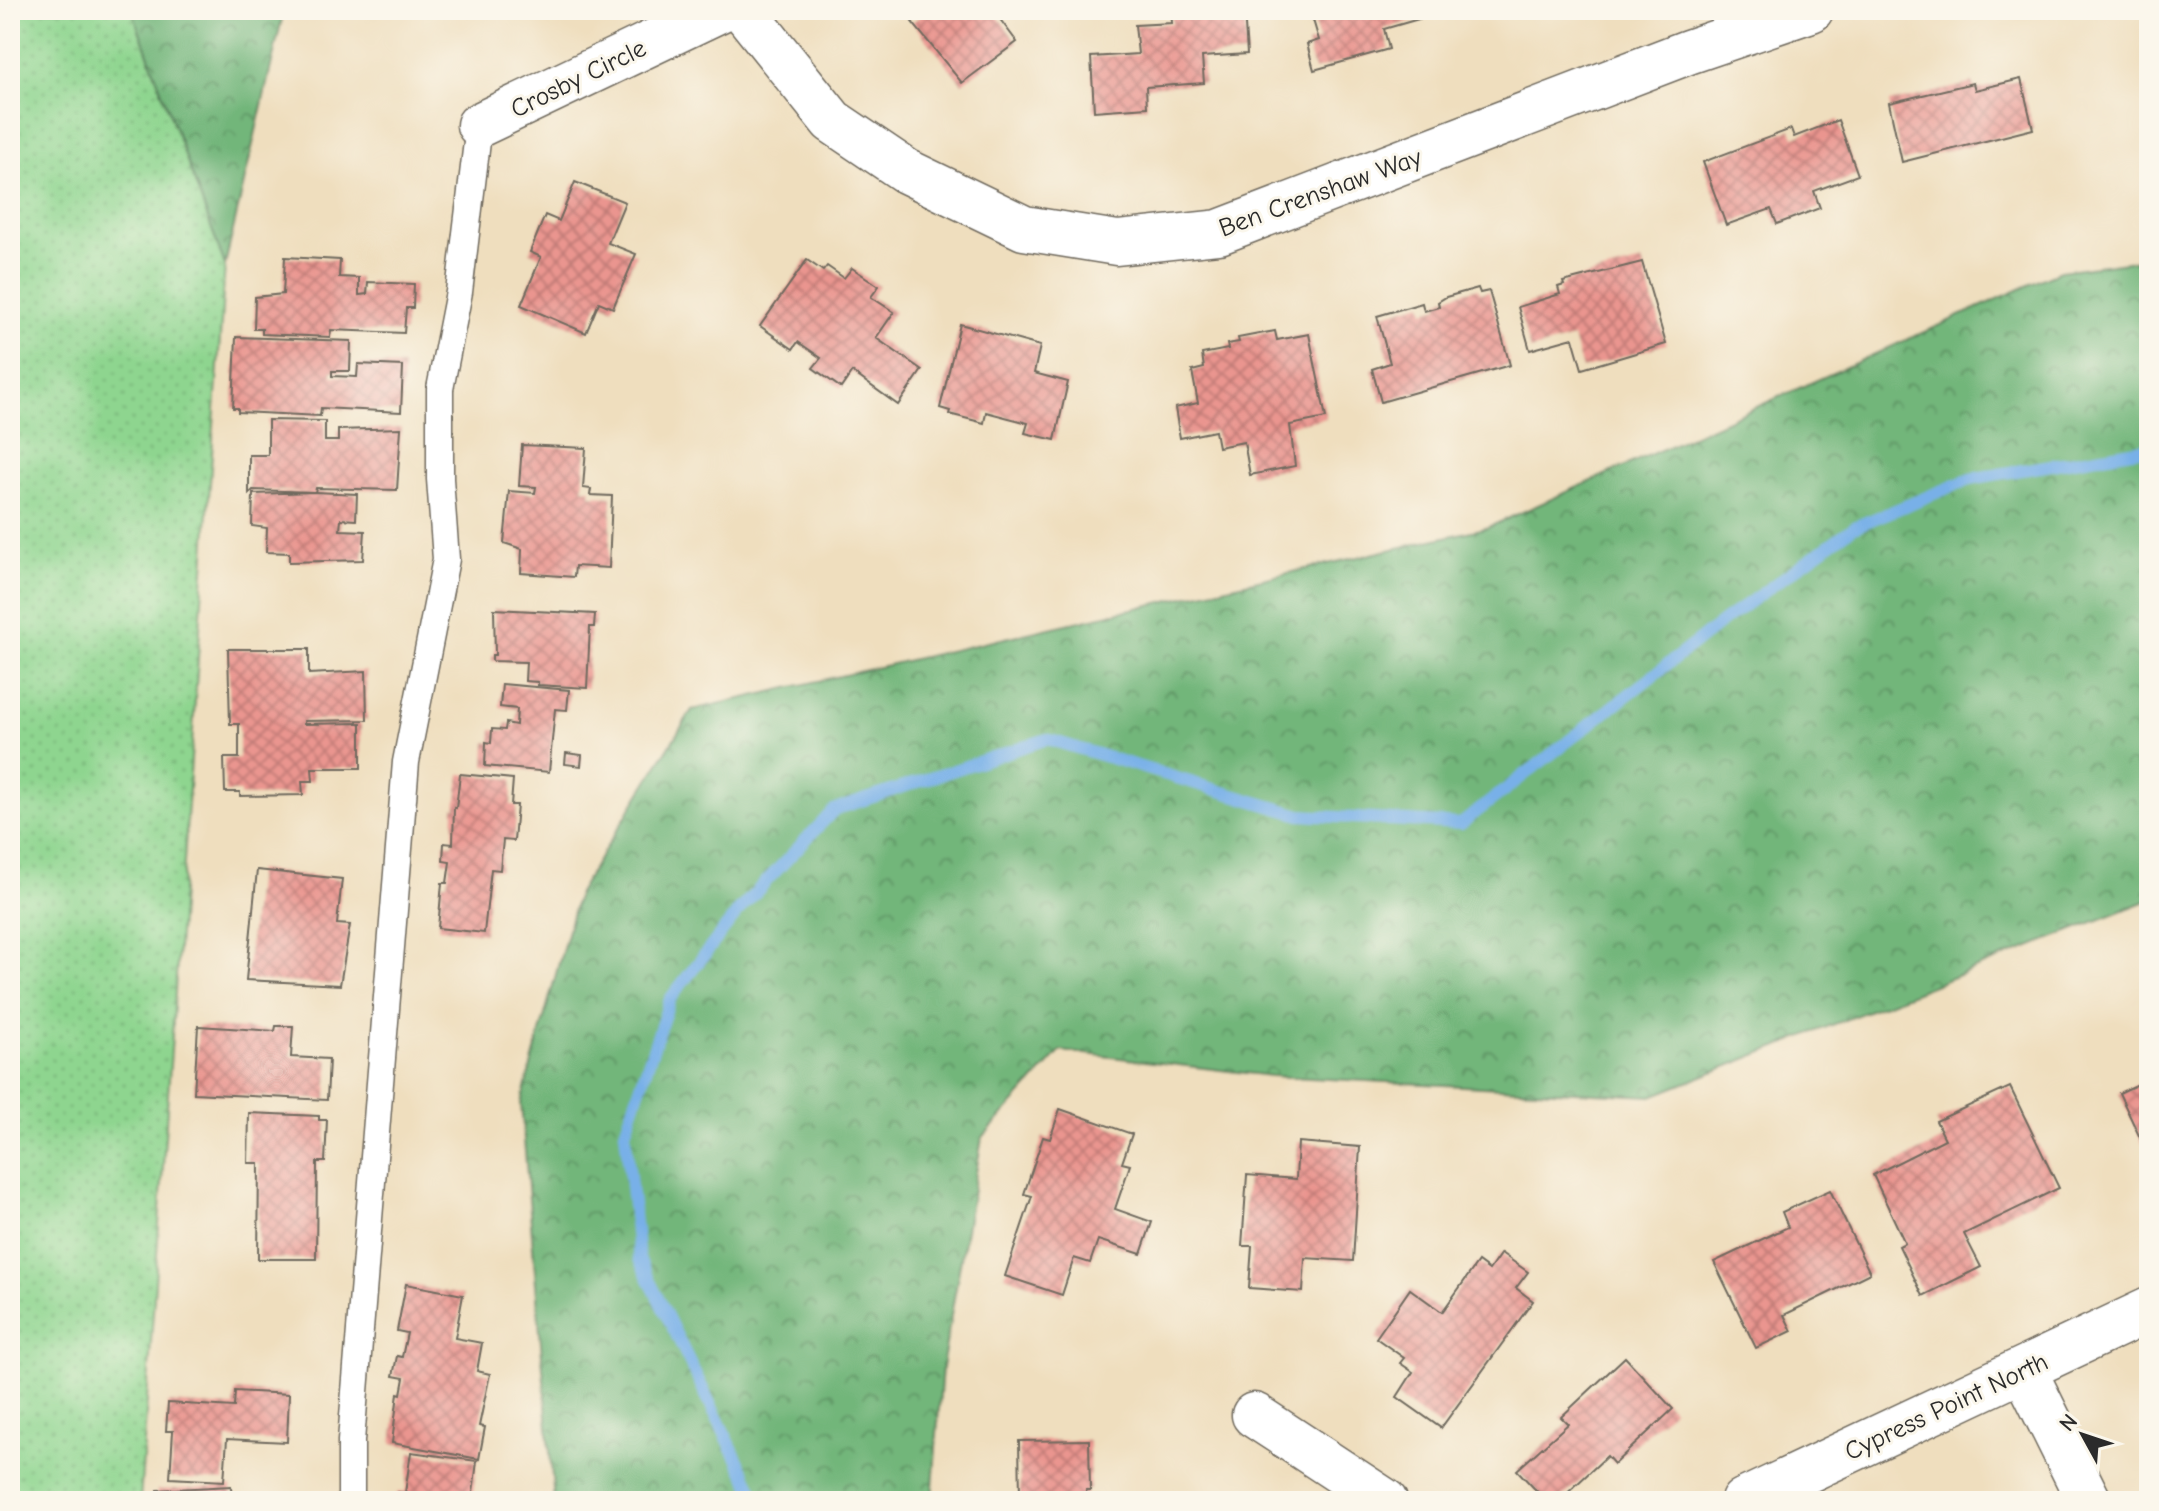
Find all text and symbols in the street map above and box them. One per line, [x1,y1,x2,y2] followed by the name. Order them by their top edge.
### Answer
[506,33,651,125] street label: Crosby Circle
[1215,142,1426,244] street label: Ben Crenshaw Way
[1840,1347,2053,1467] street label: Cypress Point North
[2043,1395,2123,1475] north arrow
[2054,1409,2083,1437] text: N

